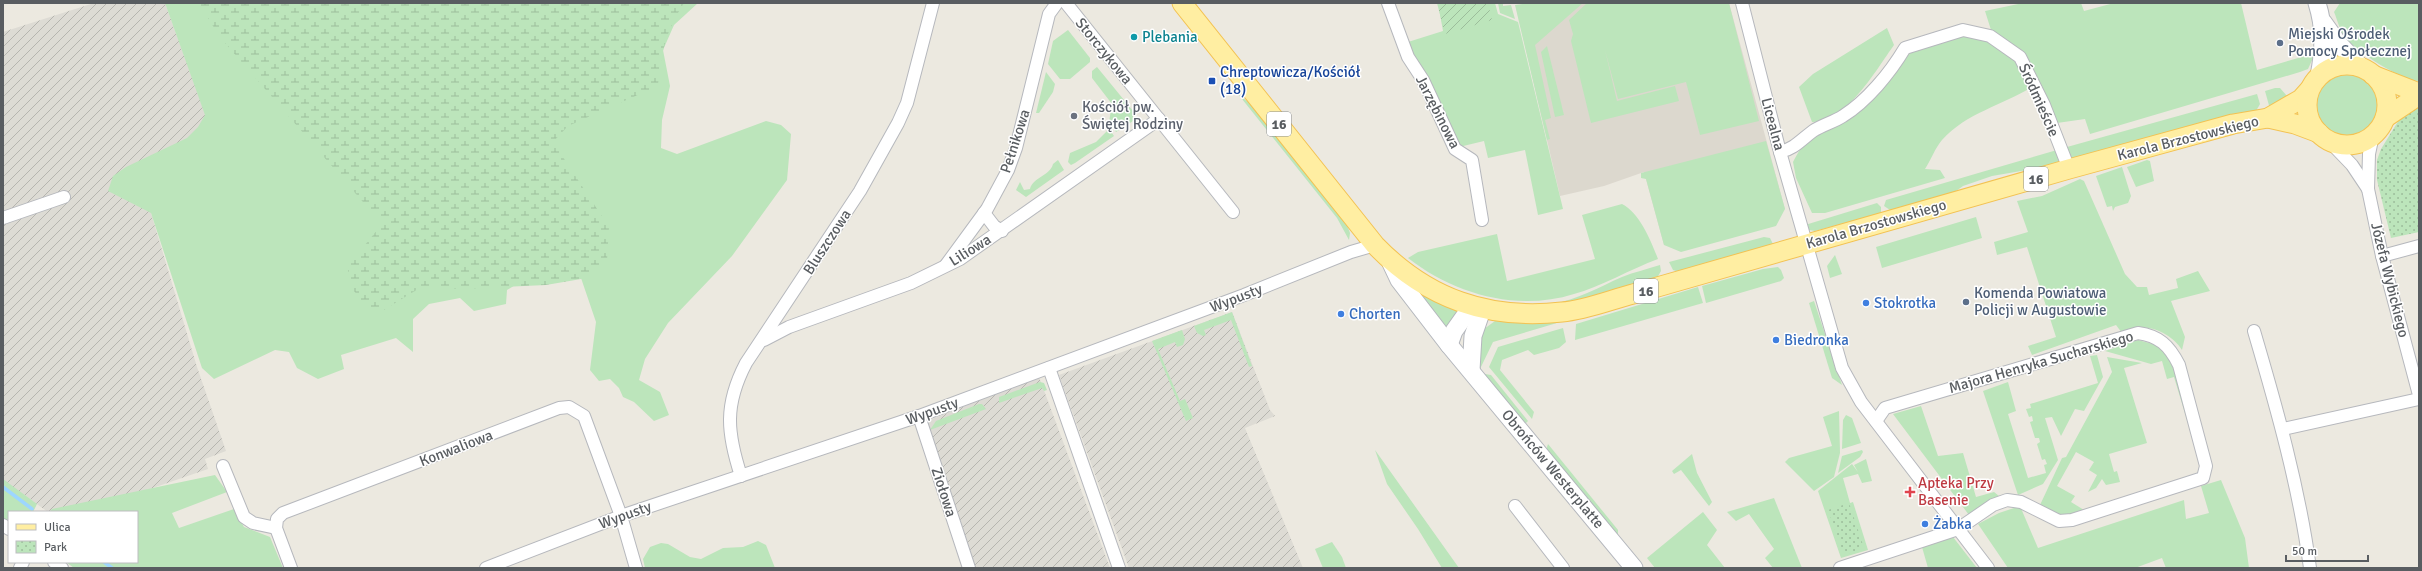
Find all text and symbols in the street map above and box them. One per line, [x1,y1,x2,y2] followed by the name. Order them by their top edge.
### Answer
[1072,14,1136,88] street label: Storczykowa
[2288,25,2411,60] place label: Miejski Ośrodek Pomocy Społecznej
[1142,28,1198,46] place label: Plebania
[1129,32,1139,42] marker: Plebania
[2275,38,2285,48] marker: Miejski Ośrodek Pomocy Społecznej
[2015,60,2064,139] street label: Śródmieście
[1220,63,1361,98] place label: Chreptowicza/Kościół (18)
[1412,72,1464,152] street label: Jarzębinowa
[1207,76,1217,86] marker: Chreptowicza/Kościół (18)
[1757,96,1789,152] street label: Licealna
[1082,98,1183,133] place label: Kościół pw. Świętej Rodziny
[996,107,1034,175] street label: Pełnikowa
[1069,111,1079,121] marker: Kościół pw. Świętej Rodziny
[1267,112,1291,136] road number: 16
[2115,112,2261,164] street label: Karola Brzostowskiego
[2024,167,2048,191] road number: 16
[1804,195,1948,253] street label: Karola Brzostowskiego
[799,206,855,278] street label: Bluszczowa
[2367,221,2413,339] street label: Józefa Wybickiego
[946,230,994,270] street label: Liliowa
[1634,279,1658,303] road number: 16
[1207,280,1265,316] street label: Wypusty
[1974,284,2106,319] place label: Komenda Powiatowa Policji w Augustowie
[1874,294,1936,312] place label: Stokrotka
[1961,297,1971,307] marker: Komenda Powiatowa Policji w Augustowie
[1861,298,1871,308] marker: Stokrotka
[1349,305,1401,323] place label: Chorten
[1336,309,1346,319] marker: Chorten
[1947,327,2136,397] street label: Majora Henryka Sucharskiego
[1784,331,1849,349] place label: Biedronka
[1771,335,1781,345] marker: Biedronka
[903,393,961,429] street label: Wypusty
[1498,406,1608,532] street label: Obrońców Westerplatte
[417,426,495,470] street label: Konwaliowa
[928,465,960,519] street label: Ziołowa
[1918,474,1994,509] place label: Apteka Przy Basenie
[1905,487,1915,497] marker: Apteka Przy Basenie
[596,497,654,533] street label: Wypusty
[8,511,138,563] legend
[1933,515,1972,533] place label: Żabka
[1920,519,1930,529] marker: Żabka
[44,520,71,535] text: Ulica
[2286,537,2368,563] scale bar
[44,540,67,555] text: Park
[2292,544,2317,559] text: 50 m

